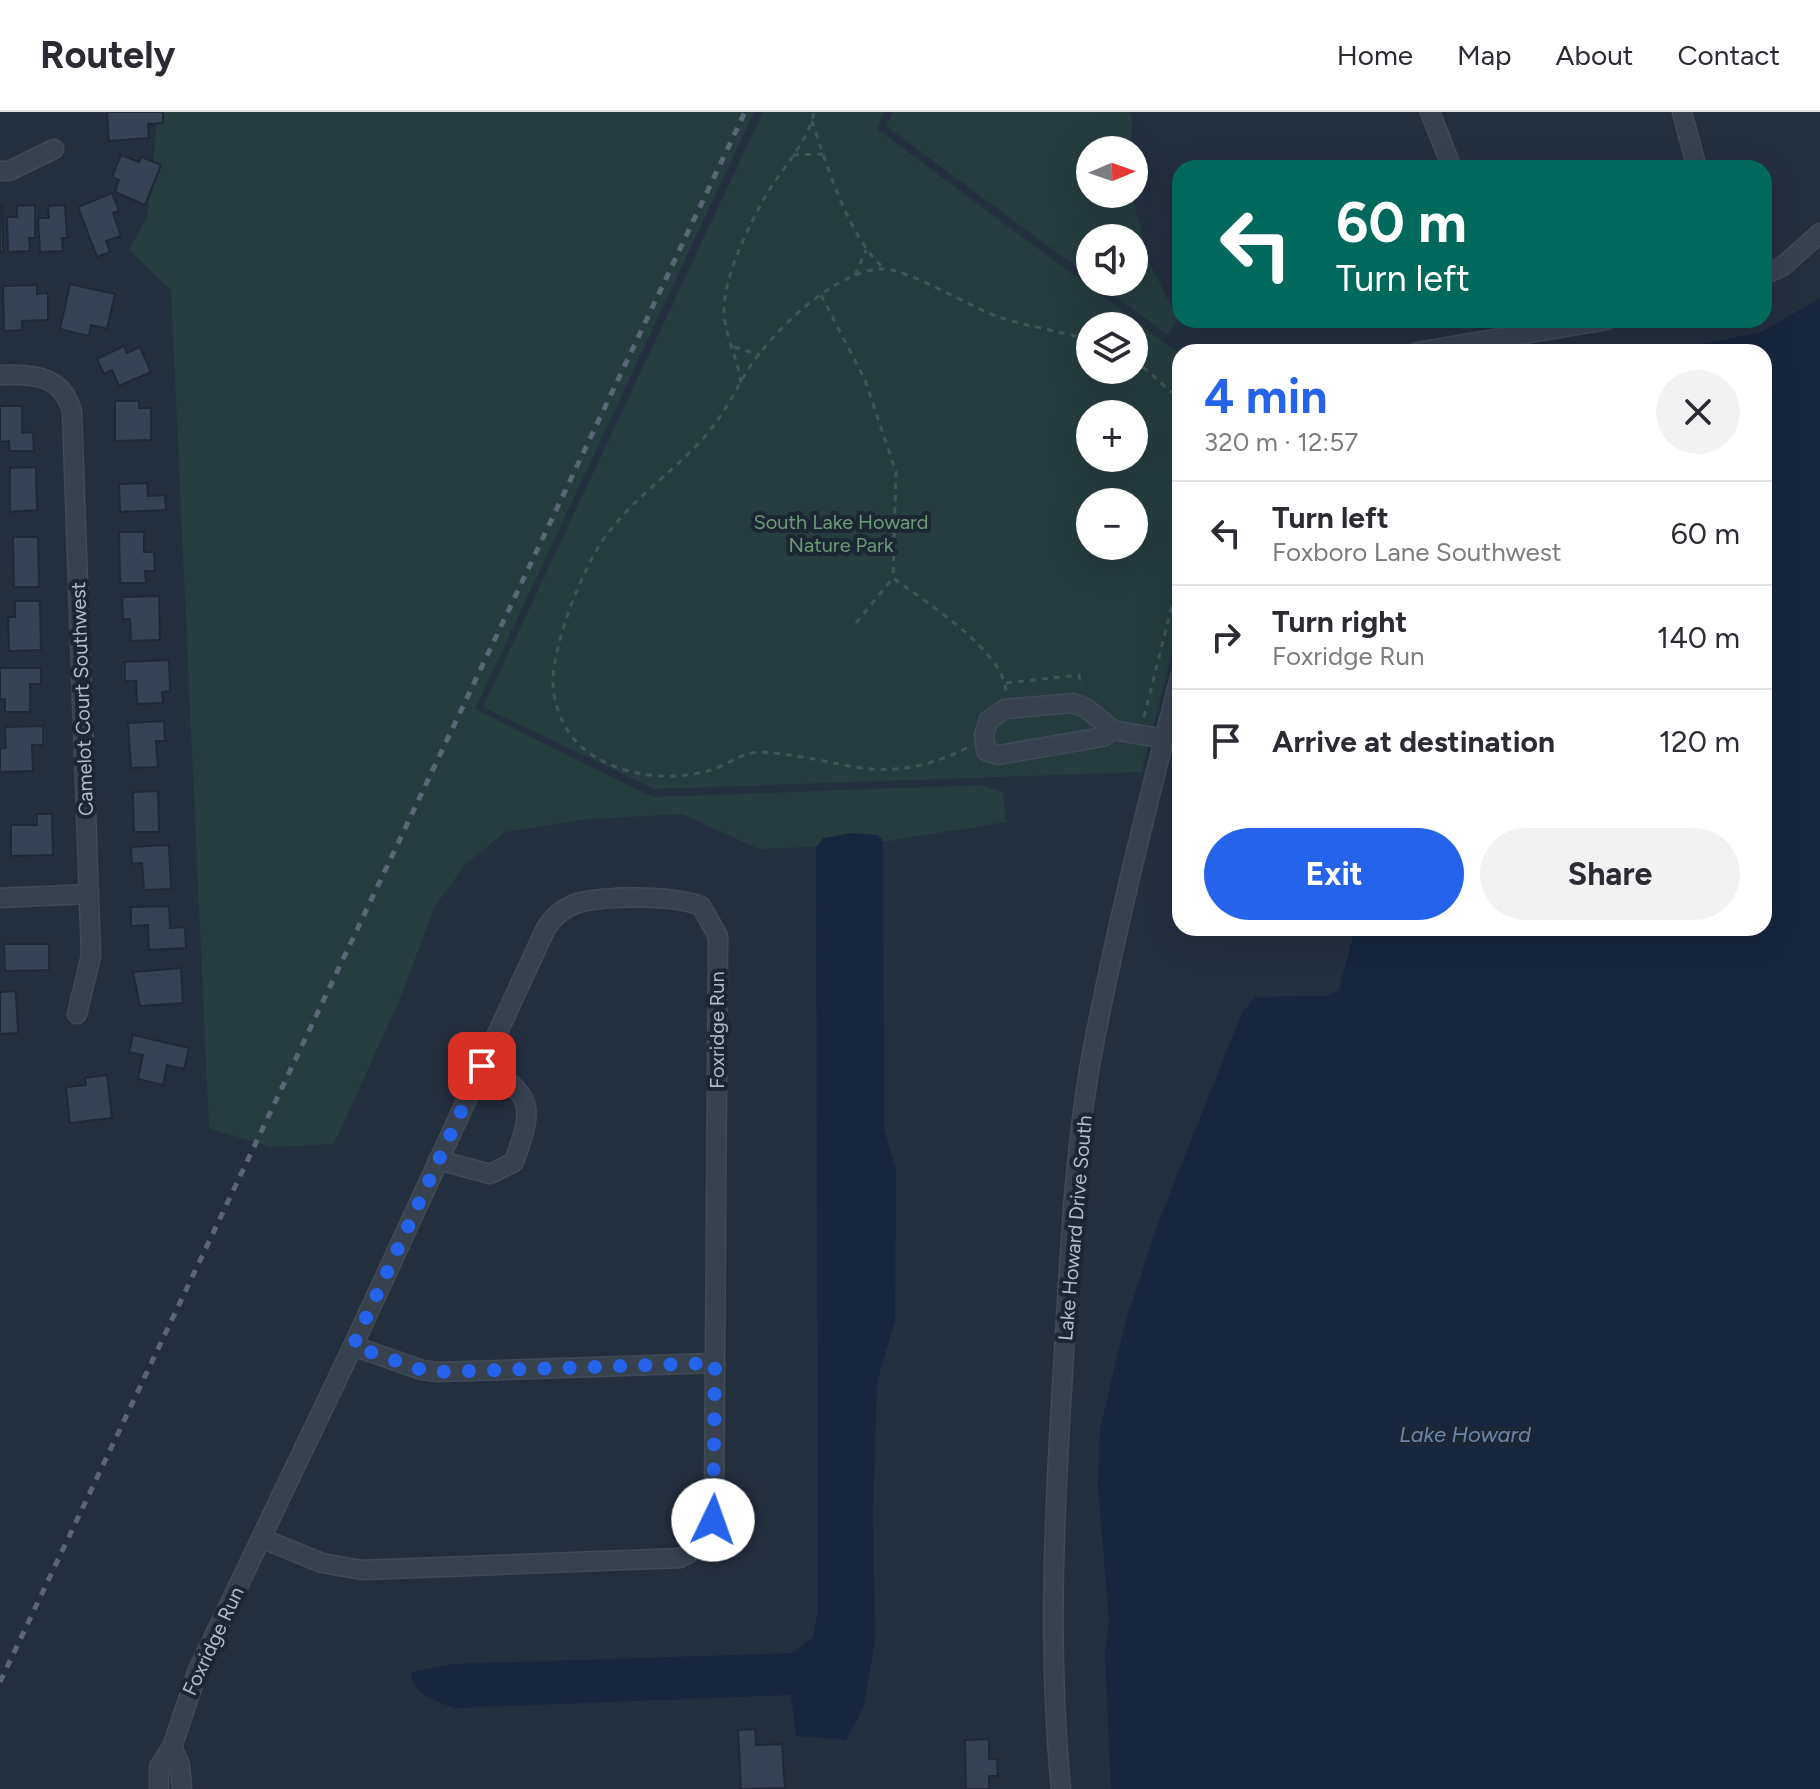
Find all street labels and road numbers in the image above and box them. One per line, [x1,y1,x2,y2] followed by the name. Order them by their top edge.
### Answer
[66,581,98,817] street label: Camelot Court Southwest
[705,971,729,1089] street label: Foxridge Run
[1053,1114,1097,1342] street label: Lake Howard Drive South
[177,1583,249,1699] street label: Foxridge Run

